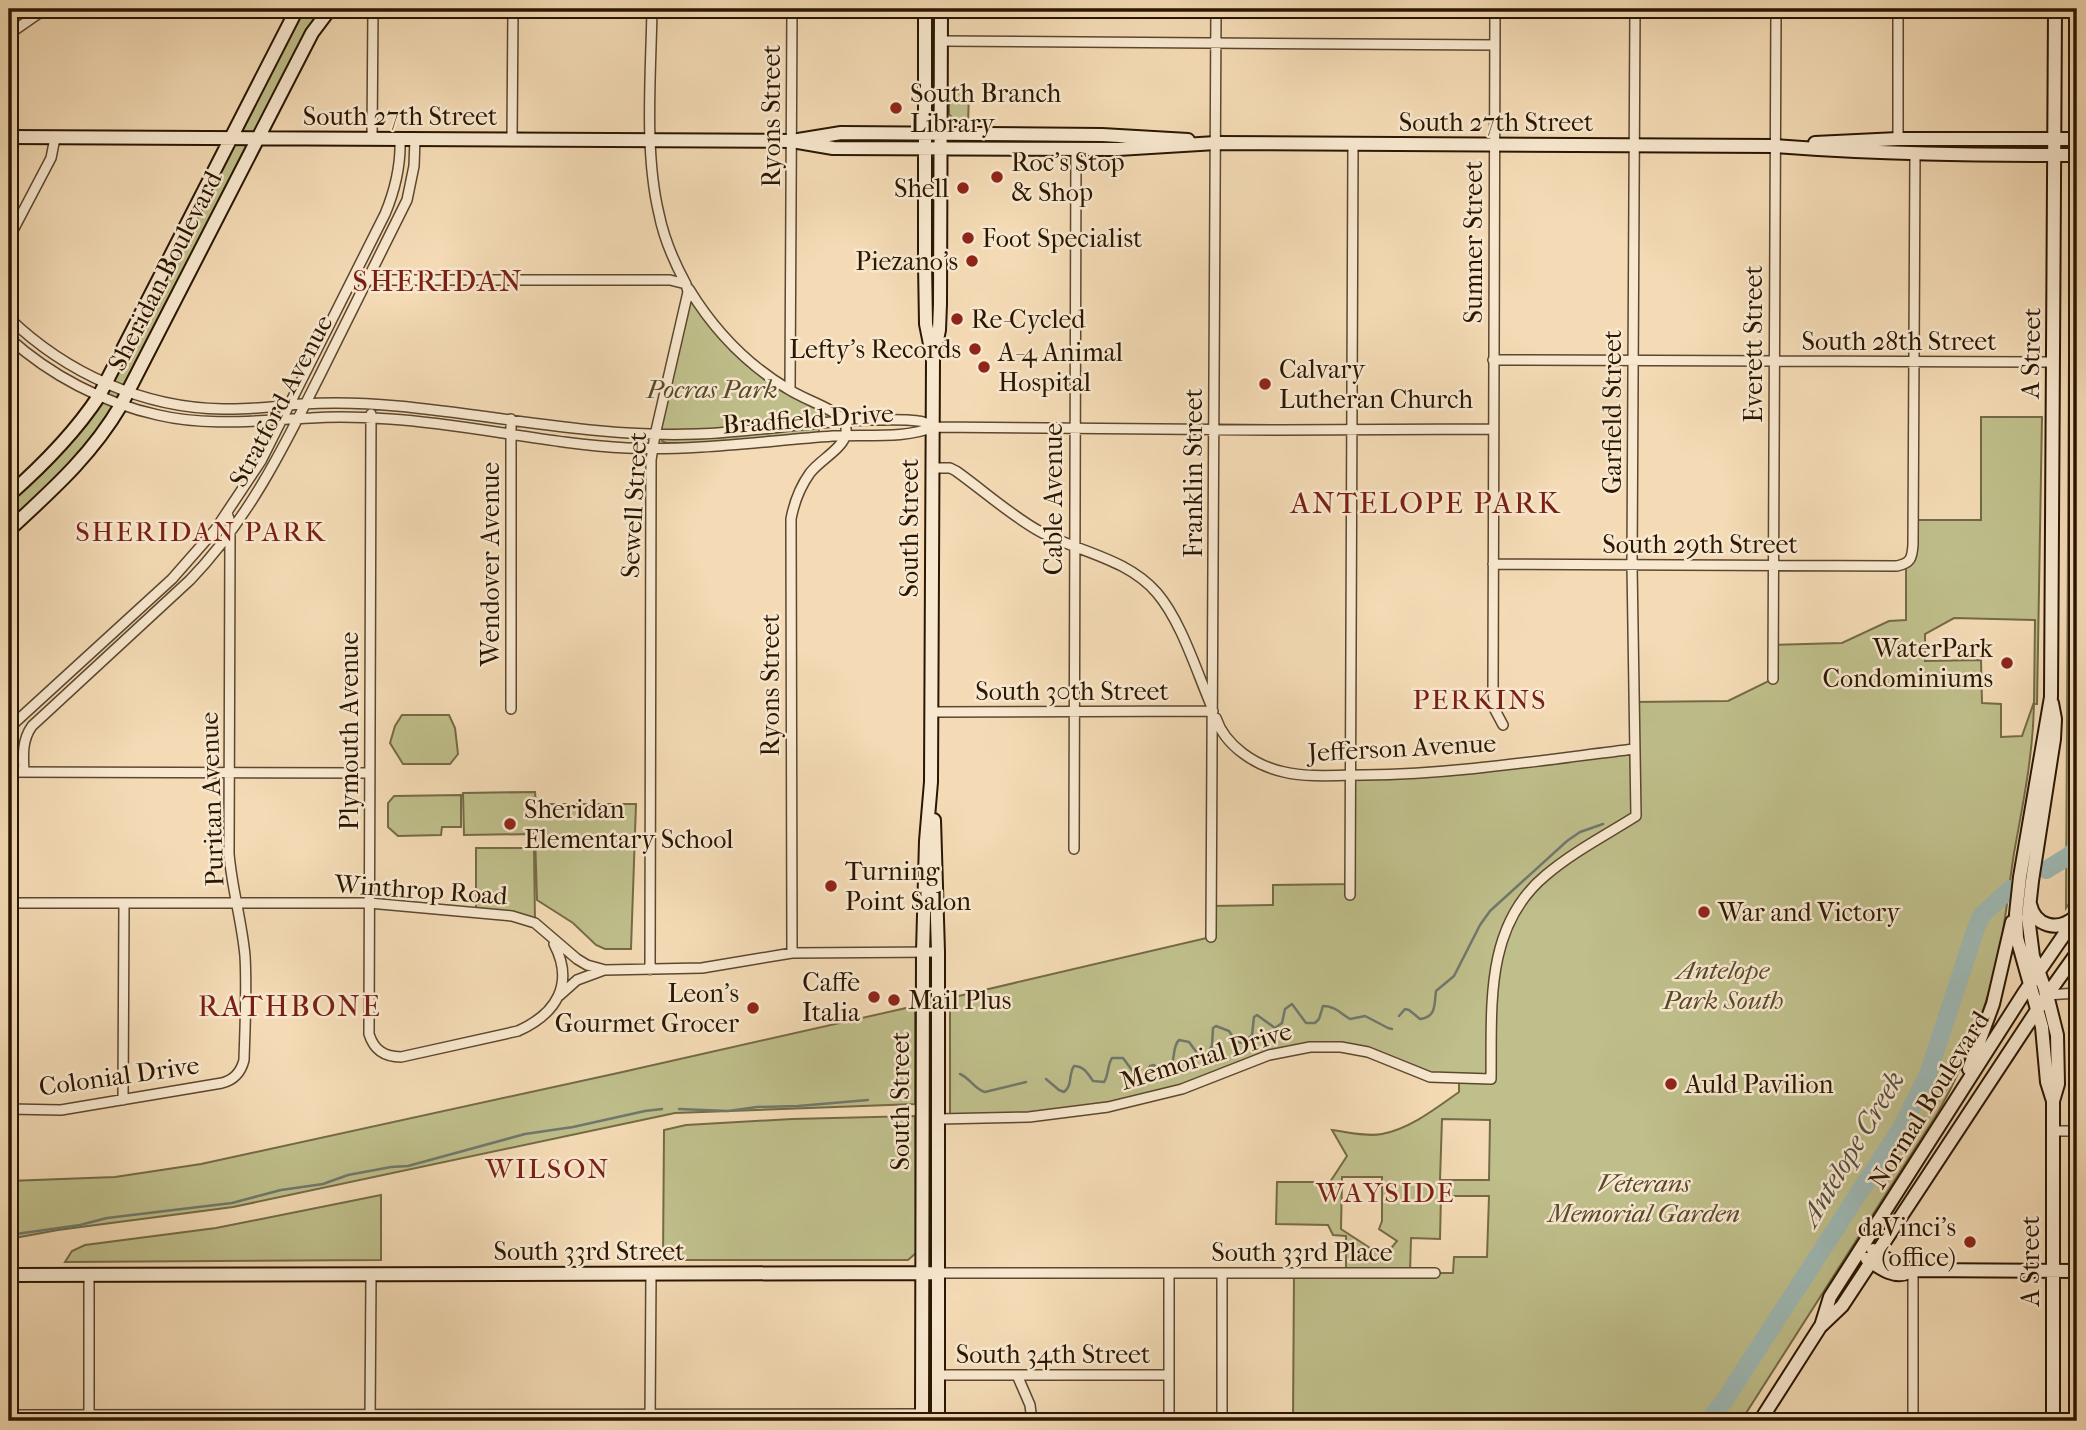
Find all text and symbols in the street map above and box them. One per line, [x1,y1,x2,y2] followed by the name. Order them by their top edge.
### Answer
[756,44,787,188] street label: Ryons Street
[910,78,1062,139] place label: South Branch Library
[888,100,904,116] marker: South Branch Library
[303,101,498,132] street label: South 27th Street
[1399,107,1594,138] street label: South 27th Street
[1011,147,1125,208] place label: Roc's Stop & Shop
[1458,160,1489,323] street label: Sumner Street
[101,165,229,376] street label: Sheridan Boulevard
[989,169,1005,185] marker: Roc's Stop & Shop
[894,173,949,204] place label: Shell
[955,180,971,196] marker: Shell
[982,223,1143,254] place label: Foot Specialist
[960,230,976,246] marker: Foot Specialist
[855,246,958,277] place label: Piezano's
[964,253,980,269] marker: Piezano's
[352,264,524,299] district label: SHERIDAN
[1738,265,1769,423] street label: Everett Street
[971,304,1086,335] place label: Re-Cycled
[2015,306,2047,400] street label: A Street
[223,309,339,492] street label: Stratford Avenue
[949,311,965,327] marker: Re-Cycled
[1802,326,1997,357] street label: South 28th Street
[1597,329,1628,494] street label: Garfield Street
[789,334,961,365] place label: Lefty's Records
[997,337,1123,398] place label: A-4 Animal Hospital
[967,341,983,357] marker: Lefty's Records
[1279,354,1473,415] place label: Calvary Lutheran Church
[976,359,992,375] marker: A-4 Animal Hospital
[645,374,778,405] park label: Pocras Park
[1257,376,1273,392] marker: Calvary Lutheran Church
[1178,387,1209,558] street label: Franklin Street
[721,398,895,440] street label: Bradfield Drive
[1038,423,1069,575] street label: Cable Avenue
[615,430,653,579] street label: Sewell Street
[894,458,925,598] street label: South Street
[475,462,506,667] street label: Wendover Avenue
[1290,486,1561,521] district label: ANTELOPE PARK
[75,515,327,548] district label: SHERIDAN PARK
[1602,529,1798,560] street label: South 29th Street
[755,613,786,757] street label: Ryons Street
[334,632,365,830] street label: Plymouth Avenue
[1822,633,1994,694] place label: WaterPark Condominiums
[1999,655,2015,671] marker: WaterPark Condominiums
[975,676,1169,707] street label: South 30th Street
[1413,683,1547,716] district label: PERKINS
[193,711,231,887] street label: Puritan Avenue
[1305,728,1497,769] street label: Jefferson Avenue
[524,794,733,855] place label: Sheridan Elementary School
[502,816,518,832] marker: Sheridan Elementary School
[845,856,971,917] place label: Turning Point Salon
[332,868,509,912] street label: Winthrop Road
[823,878,839,894] marker: Turning Point Salon
[1717,897,1901,928] place label: War and Victory
[1696,904,1712,920] marker: War and Victory
[1662,955,1783,1016] park label: Antelope Park South
[802,967,861,1028] place label: Caffe Italia
[555,978,739,1039] place label: Leon's Gourmet Grocer
[908,985,1011,1016] place label: Mail Plus
[198,989,382,1024] district label: RATHBONE
[866,989,882,1005] marker: Caffe Italia
[886,992,902,1008] marker: Mail Plus
[745,1000,761,1016] marker: Leon's Gourmet Grocer
[1862,1005,1997,1195] street label: Normal Boulevard
[1116,1015,1296,1097] street label: Memorial Drive
[885,1031,916,1171] street label: South Street
[37,1049,201,1103] street label: Colonial Drive
[1791,1065,1911,1234] water label: Antelope Creek
[1684,1069,1834,1100] place label: Auld Pavilion
[1663,1076,1679,1092] marker: Auld Pavilion
[485,1152,610,1185] district label: WILSON
[1546,1168,1740,1229] park label: Veterans Memorial Garden
[1315,1176,1456,1209] district label: WAYSIDE
[1858,1212,1956,1273] place label: daVinci's (office)
[2015,1215,2046,1308] street label: A Street
[1962,1234,1978,1250] marker: daVinci's (office)
[494,1236,685,1267] street label: South 33rd Street
[1211,1237,1393,1268] street label: South 33rd Place
[956,1339,1151,1370] street label: South 34th Street

